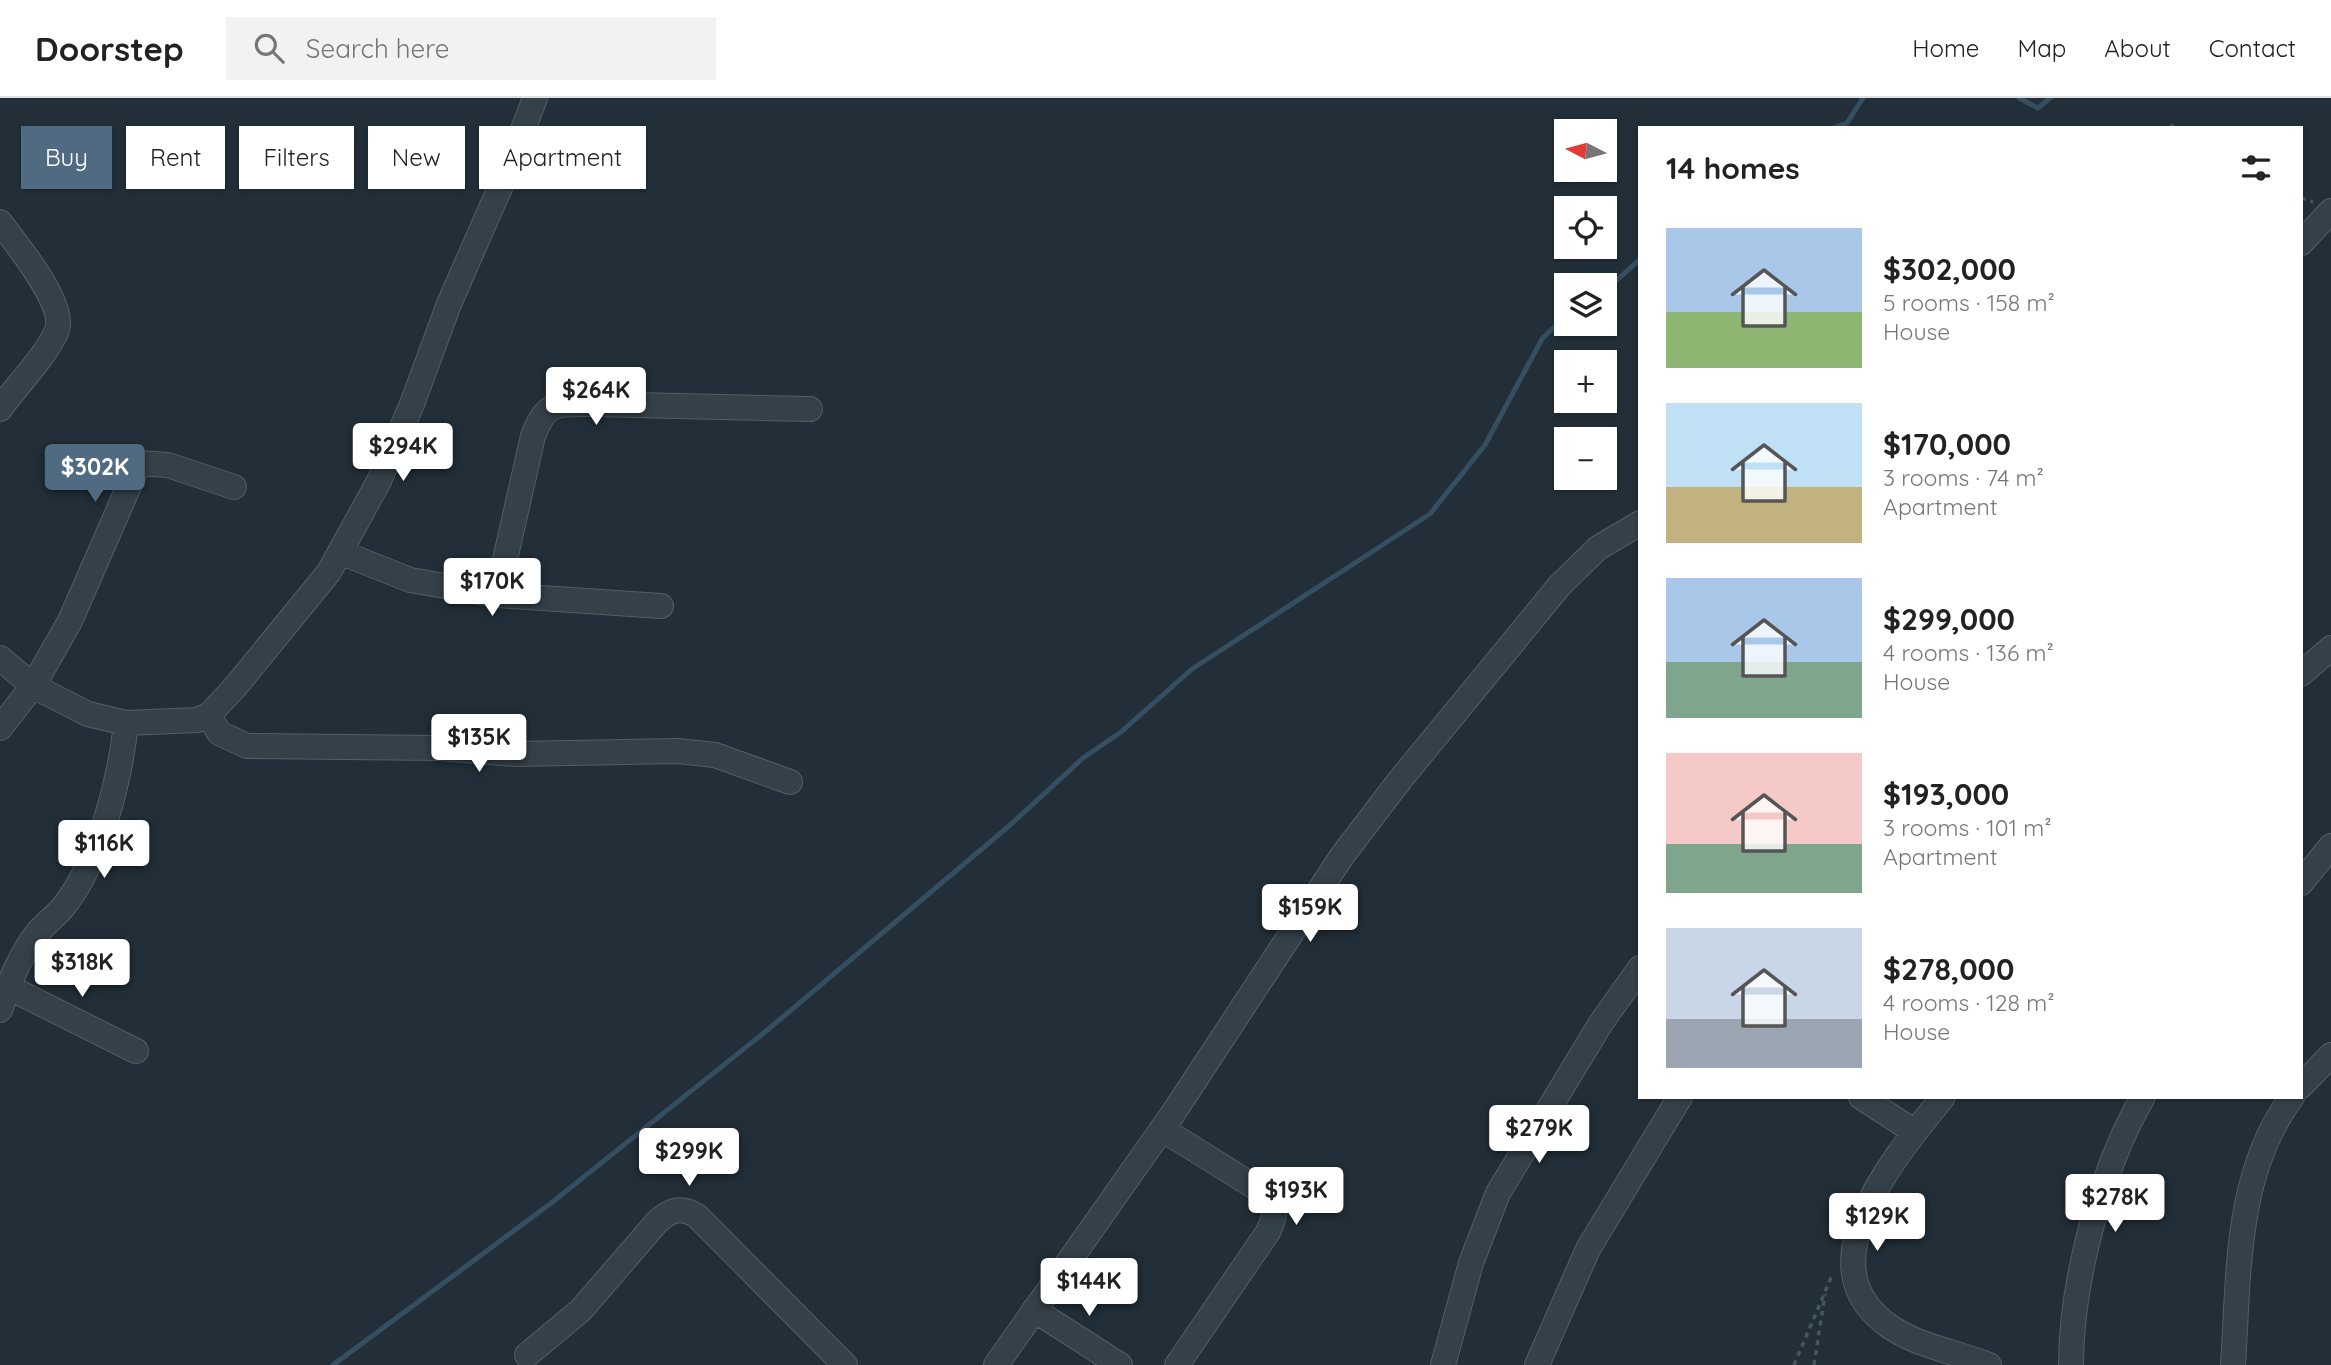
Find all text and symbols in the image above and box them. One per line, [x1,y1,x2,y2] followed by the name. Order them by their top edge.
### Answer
[226,17,716,80] search box
[35,28,184,69] text: Doorstep
[250,29,288,67] icon: search
[306,32,449,65] text: Search here
[1912,33,1979,63] text: Home
[2017,33,2066,63] text: Map
[2104,33,2171,63] text: About
[2209,33,2296,63] text: Contact
[1554,119,1617,182] north arrow
[1554,119,1617,490] map controls
[21,126,112,189] chip: Buy
[126,126,225,189] chip: Rent
[239,126,354,189] chip: Filters
[368,126,465,189] chip: New
[479,126,646,189] chip: Apartment
[1666,149,1800,187] text: 14 homes
[2237,149,2275,187] icon: filters
[1554,196,1617,259] button: locate
[1883,250,2016,288] text: $302,000
[1722,256,1806,340] icon: home
[1554,273,1617,336] button: layers
[1883,288,2055,317] text: 5 rooms · 158 m²
[1883,317,1950,346] text: House
[1554,350,1617,413] button: +
[547,368,645,427] pin: $264K
[562,375,630,404] text: $264K
[354,424,452,483] pin: $294K
[1883,425,2011,463] text: $170,000
[1554,427,1617,490] button: −
[369,431,437,460] text: $294K
[1722,431,1806,515] icon: home
[46,444,144,504] pin: $302K
[61,452,129,481] text: $302K
[1883,463,2044,492] text: 3 rooms · 74 m²
[1883,492,1997,521] text: Apartment
[443,559,541,618] pin: $170K
[460,566,524,595] text: $170K
[1883,600,2015,638] text: $299,000
[1722,606,1806,690] icon: home
[1883,638,2054,667] text: 4 rooms · 136 m²
[1883,667,1950,696] text: House
[430,714,528,774] pin: $135K
[447,722,511,751] text: $135K
[1883,775,2009,813] text: $193,000
[1722,781,1806,865] icon: home
[1883,813,2052,842] text: 3 rooms · 101 m²
[55,820,153,880] pin: $116K
[74,828,134,857] text: $116K
[1883,842,1997,871] text: Apartment
[1261,884,1359,944] pin: $159K
[1278,892,1342,921] text: $159K
[33,940,131,999] pin: $318K
[51,947,113,976] text: $318K
[1883,950,2014,988] text: $278,000
[1722,956,1806,1040] icon: home
[1883,988,2055,1017] text: 4 rooms · 128 m²
[1883,1017,1950,1046] text: House
[1490,1105,1588,1165] pin: $279K
[1505,1113,1573,1142] text: $279K
[640,1128,738,1188] pin: $299K
[655,1136,723,1165] text: $299K
[1247,1168,1345,1227] pin: $193K
[2066,1174,2164,1234] pin: $278K
[1264,1175,1328,1204] text: $193K
[2081,1182,2149,1211] text: $278K
[1828,1194,1926,1253] pin: $129K
[1845,1201,1909,1230] text: $129K
[1040,1258,1138,1318] pin: $144K
[1057,1266,1121,1295] text: $144K

